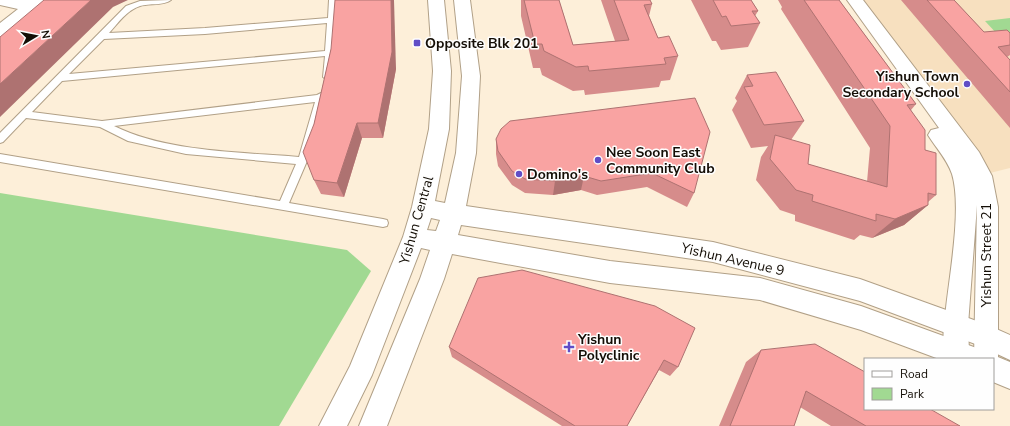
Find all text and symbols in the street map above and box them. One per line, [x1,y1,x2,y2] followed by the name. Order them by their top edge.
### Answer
[16,16,56,56] north arrow
[37,29,53,40] text: N
[425,34,539,53] place label: Opposite Blk 201
[412,38,422,48] marker: Opposite Blk 201
[843,67,960,102] place label: Yishun Town Secondary School
[962,79,972,89] marker: Yishun Town Secondary School
[606,143,715,178] place label: Nee Soon East Community Club
[593,155,603,165] marker: Nee Soon East Community Club
[527,165,588,184] place label: Domino's
[514,169,524,179] marker: Domino's
[394,173,438,268] street label: Yishun Central
[977,203,996,308] street label: Yishun Street 21
[678,238,786,281] street label: Yishun Avenue 9
[577,330,640,365] place label: Yishun Polyclinic
[563,341,575,353] marker: Yishun Polyclinic
[864,358,994,410] legend
[900,366,928,382] text: Road
[900,386,925,402] text: Park

